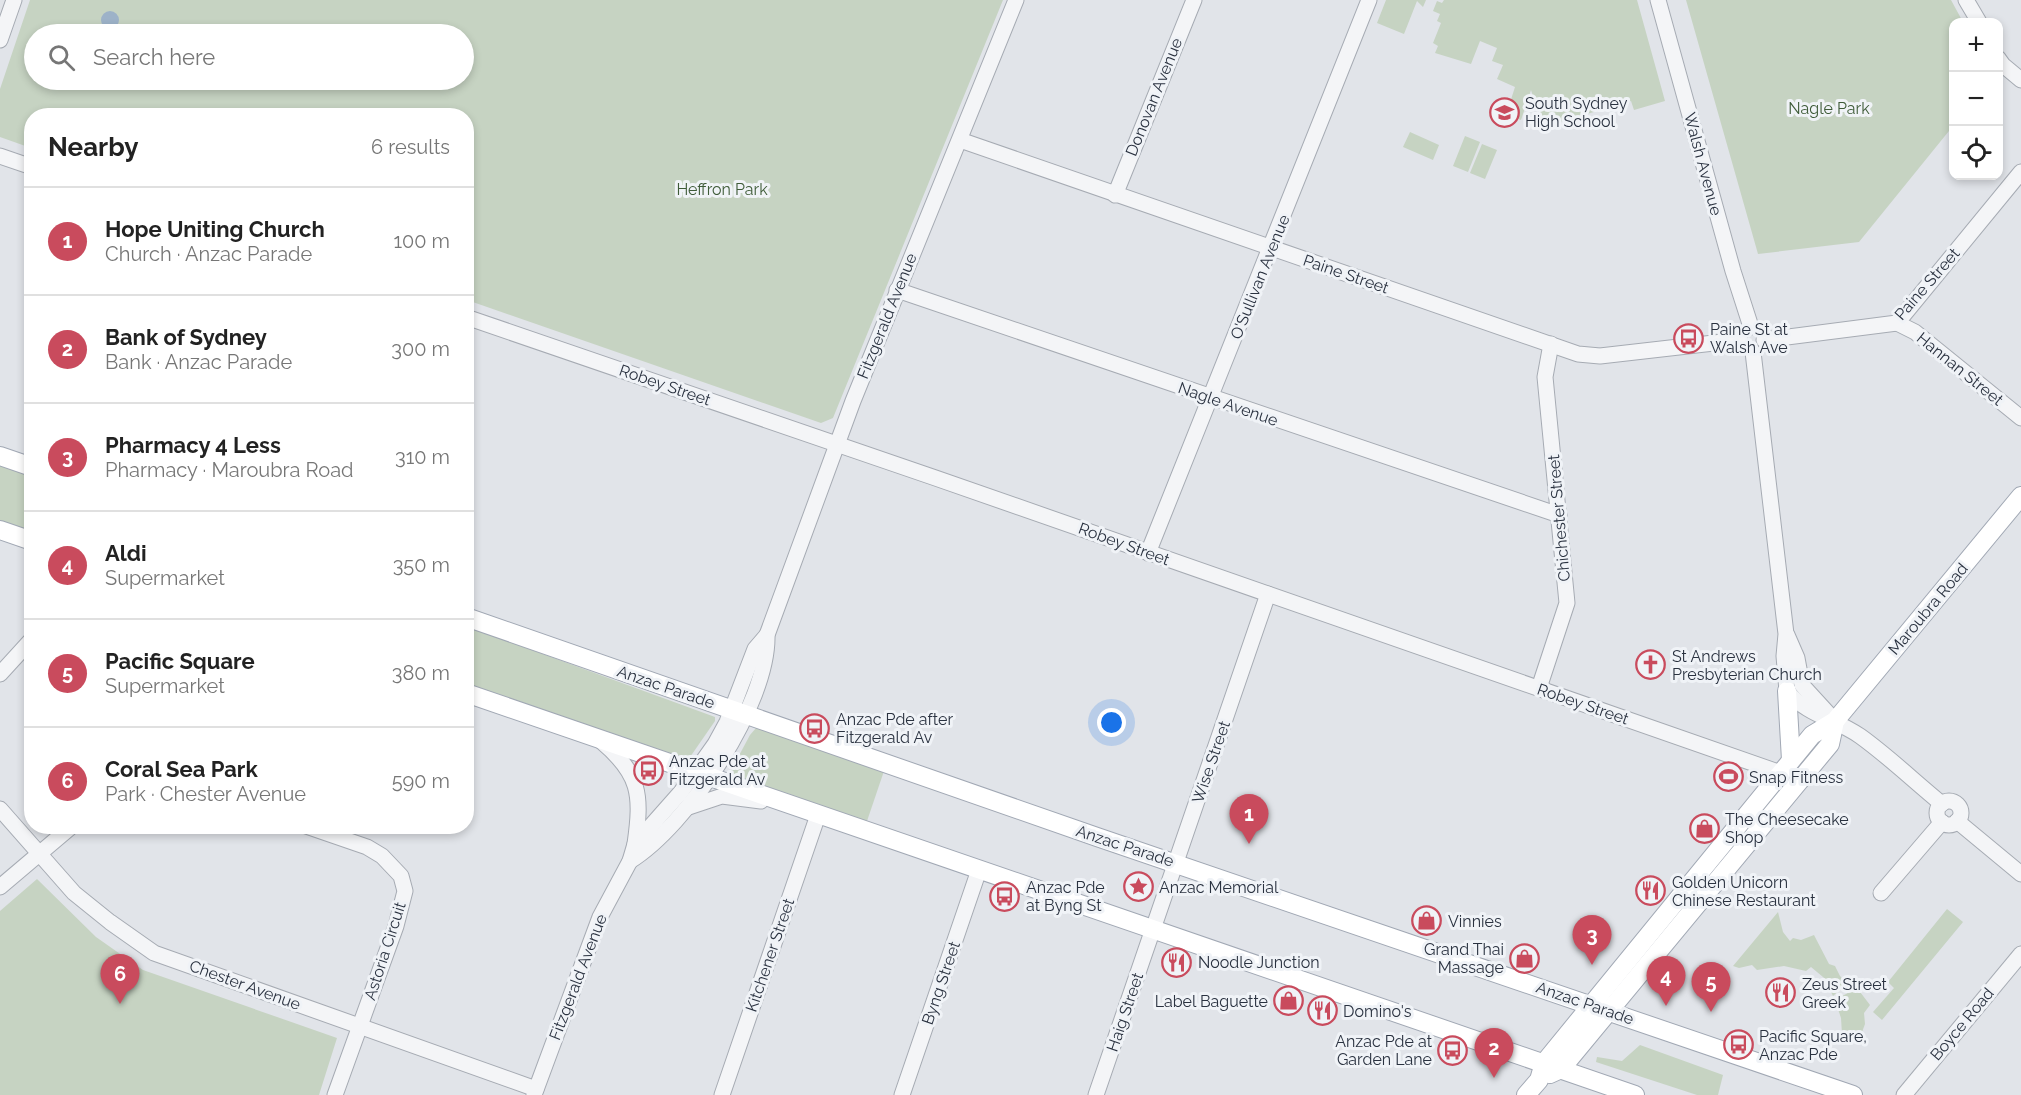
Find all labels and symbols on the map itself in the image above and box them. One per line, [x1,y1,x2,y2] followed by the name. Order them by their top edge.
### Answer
[1122,35,1186,159] street label: Donovan Avenue
[1525,94,1628,131] place label: South Sydney High School
[1488,96,1520,128] school or university icon: South Sydney High School
[1788,99,1870,118] park label: Nagle Park
[1680,110,1726,218] street label: Walsh Avenue
[676,180,768,199] park label: Heffron Park
[1226,212,1294,342] street label: O'Sullivan Avenue
[1891,244,1964,324] street label: Paine Street
[1301,250,1392,298] street label: Paine Street
[853,251,921,381] street label: Fitzgerald Avenue
[1710,320,1789,357] place label: Paine St at Walsh Ave
[1673,322,1705,354] bus stop icon: Paine St at Walsh Ave
[1913,328,2008,410] street label: Hannan Street
[617,360,714,410] street label: Robey Street
[1176,378,1280,430] street label: Nagle Avenue
[1544,453,1574,582] street label: Chichester Street
[1076,519,1173,569] street label: Robey Street
[1884,559,1972,659] street label: Maroubra Road
[1672,647,1822,684] place label: St Andrews Presbyterian Church
[1635,649,1667,681] church icon: St Andrews Presbyterian Church
[615,661,717,713] street label: Anzac Parade
[1535,679,1632,729] street label: Robey Street
[1097,708,1126,737] your location
[836,710,953,747] place label: Anzac Pde after Fitzgerald Av
[799,712,831,744] bus stop icon: Anzac Pde after Fitzgerald Av
[1188,718,1234,806] street label: Wise Street
[669,752,766,789] place label: Anzac Pde at Fitzgerald Av
[632,754,664,786] bus stop icon: Anzac Pde at Fitzgerald Av
[1712,761,1744,793] sports icon: Snap Fitness
[1749,768,1843,787] place label: Snap Fitness
[1230,794,1268,844] pin: 1
[1725,810,1849,847] place label: The Cheesecake Shop
[1688,812,1720,844] shop icon: The Cheesecake Shop
[1074,821,1176,871] street label: Anzac Parade
[1122,871,1154,903] place icon: Anzac Memorial
[1672,873,1816,910] place label: Golden Unicorn Chinese Restaurant
[1635,875,1667,907] restaurant icon: Golden Unicorn Chinese Restaurant
[1026,878,1105,915] place label: Anzac Pde at Byng St
[1159,878,1279,897] place label: Anzac Memorial
[989,880,1021,912] bus stop icon: Anzac Pde at Byng St
[742,895,799,1014] street label: Kitchener Street
[360,899,410,1002] street label: Astoria Circuit
[1411,905,1443,937] shop icon: Vinnies
[545,911,611,1043] street label: Fitzgerald Avenue
[1448,912,1502,931] place label: Vinnies
[1572,916,1612,965] pin: 3
[918,938,964,1027] street label: Byng Street
[1424,940,1504,977] place label: Grand Thai Massage
[1509,942,1541,974] shop icon: Grand Thai Massage
[1161,946,1193,978] restaurant icon: Noodle Junction
[1198,953,1320,972] place label: Noodle Junction
[100,954,140,1004] pin: 6
[187,956,303,1014] street label: Chester Avenue
[1646,956,1686,1006] pin: 4
[1692,962,1730,1012] pin: 5
[1103,969,1148,1054] street label: Haig Street
[1802,975,1888,1012] place label: Zeus Street Greek
[1534,977,1636,1029] street label: Anzac Parade
[1765,977,1797,1009] restaurant icon: Zeus Street Greek
[1926,984,1998,1064] street label: Boyce Road
[1273,985,1305,1017] shop icon: Label Baguette
[1155,992,1268,1011] place label: Label Baguette
[1306,995,1338,1027] restaurant icon: Domino's
[1343,1002,1412,1021] place label: Domino's
[1759,1027,1867,1064] place label: Pacific Square, Anzac Pde
[1474,1028,1514,1078] pin: 2
[1722,1029,1754,1061] bus stop icon: Pacific Square, Anzac Pde
[1335,1032,1433,1069] place label: Anzac Pde at Garden Lane
[1437,1034,1469,1066] bus stop icon: Anzac Pde at Garden Lane

